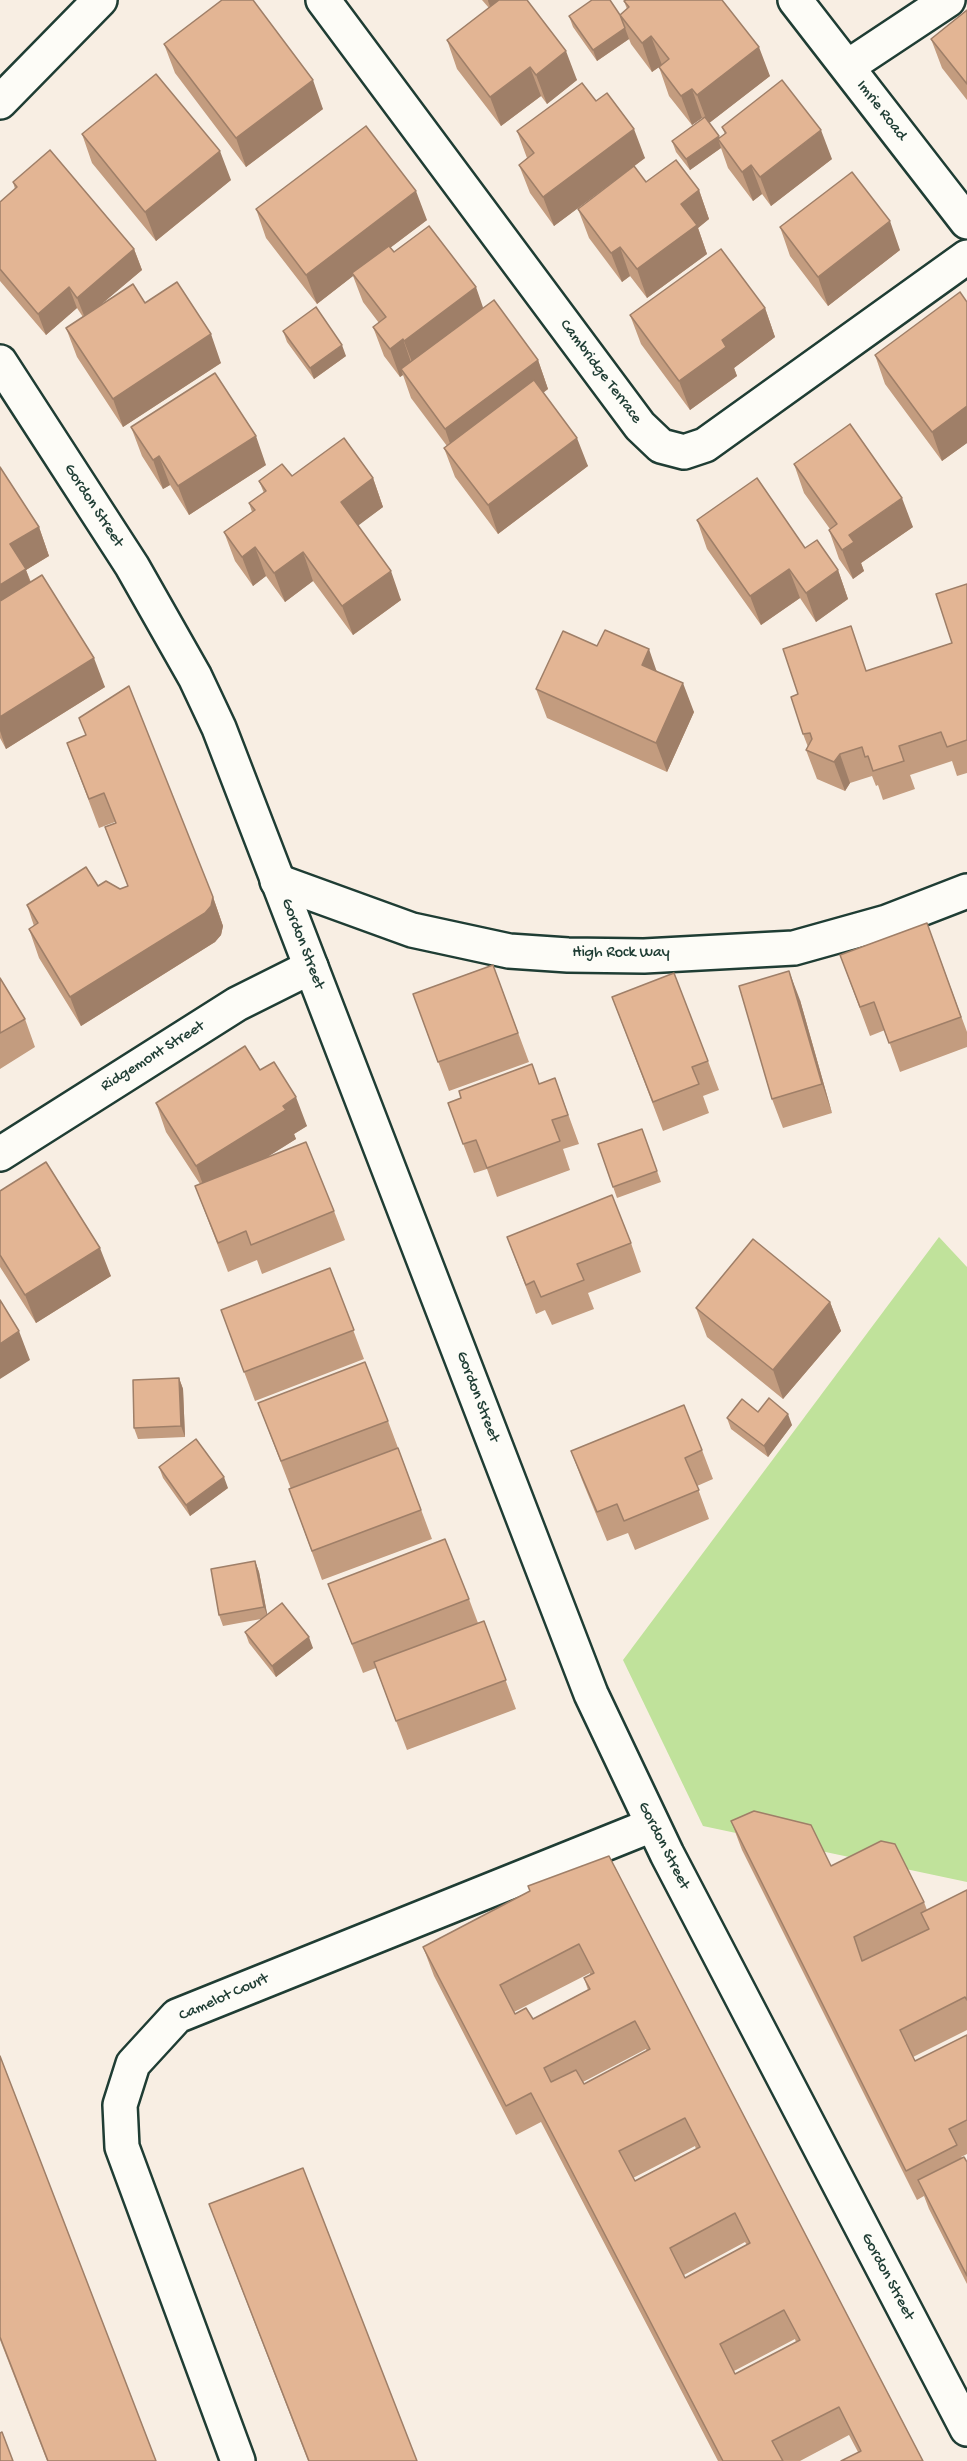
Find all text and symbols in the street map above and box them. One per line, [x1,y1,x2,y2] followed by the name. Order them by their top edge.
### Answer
[851,77,911,145] street label: Imrie Road
[555,316,645,428] street label: Cambridge Terrace
[59,461,127,551] street label: Gordon Street
[276,896,328,992] street label: Gordon Street
[572,944,670,964] street label: High Rock Way
[98,1017,208,1097] street label: Ridgemont Street
[451,1349,503,1445] street label: Gordon Street
[633,1799,693,1893] street label: Gordon Street
[176,1970,272,2026] street label: Camelot Court
[856,2230,918,2324] street label: Gordon Street

